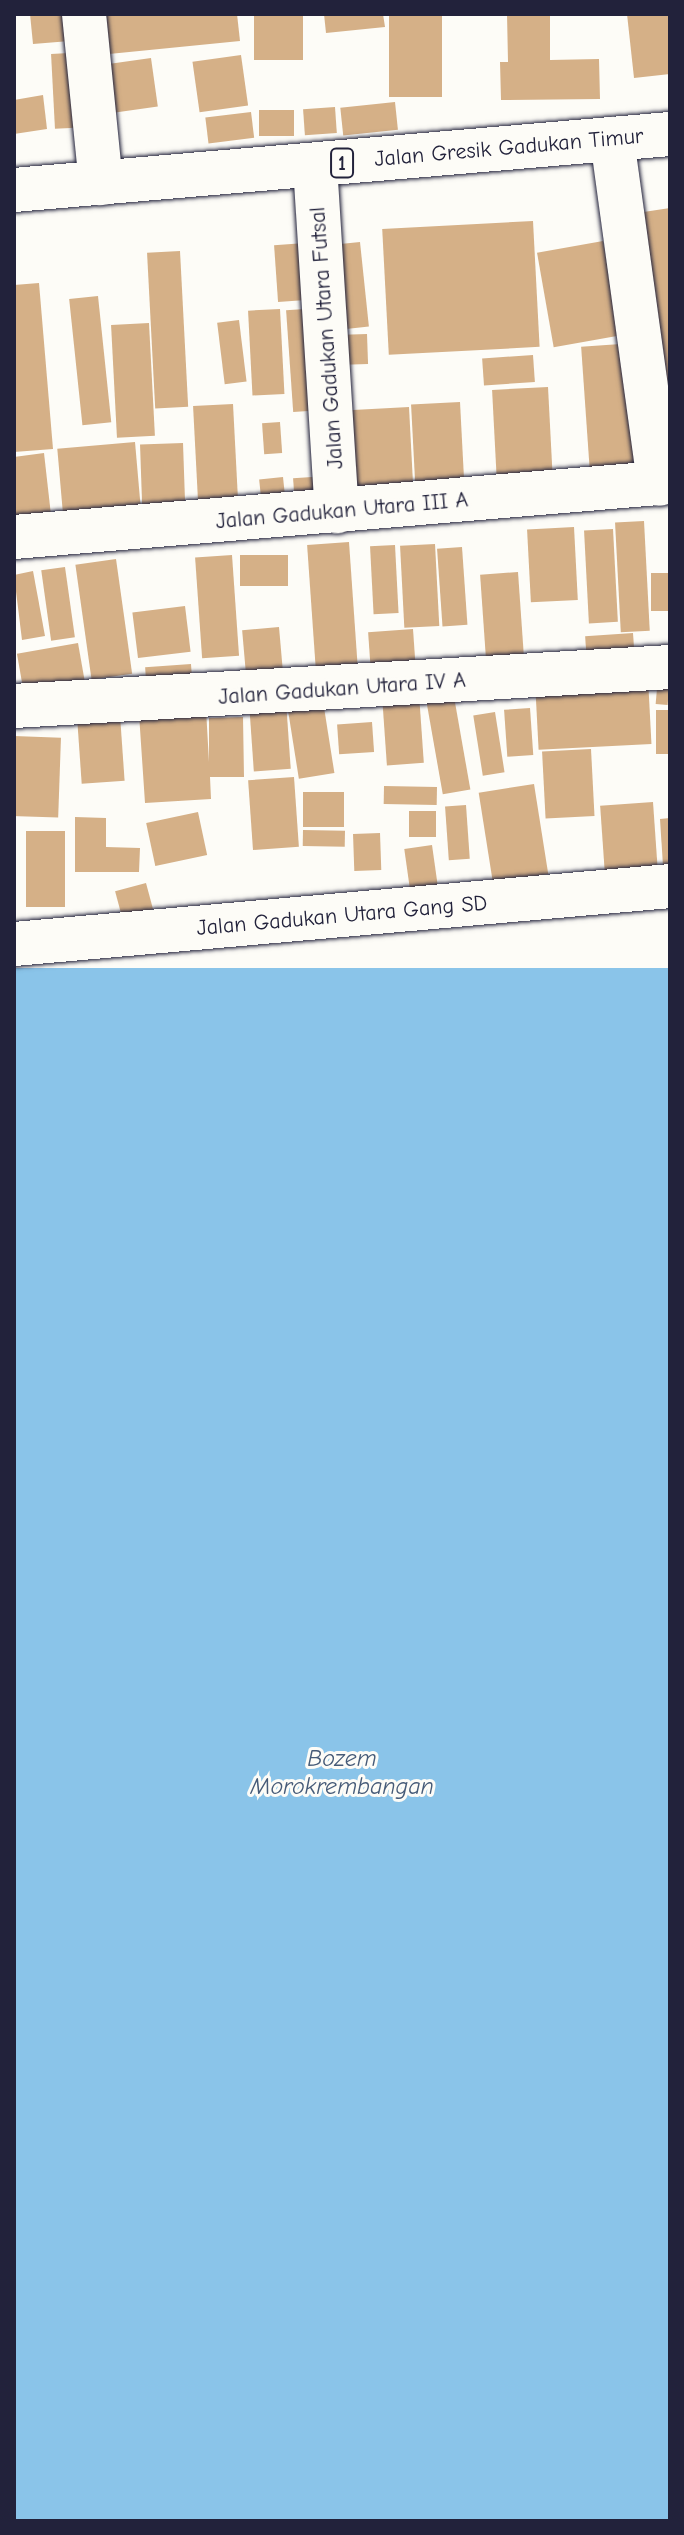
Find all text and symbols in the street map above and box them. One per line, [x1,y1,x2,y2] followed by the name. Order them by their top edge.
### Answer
[373,123,645,173] street label: Jalan Gresik Gadukan Timur
[330,147,354,179] road number: 1
[305,206,349,470] street label: Jalan Gadukan Utara Futsal
[215,487,469,535] street label: Jalan Gadukan Utara III A
[217,667,467,711] street label: Jalan Gadukan Utara IV A
[196,890,488,942] street label: Jalan Gadukan Utara Gang SD
[250,1745,434,1801] water label: Bozem Morokrembangan

